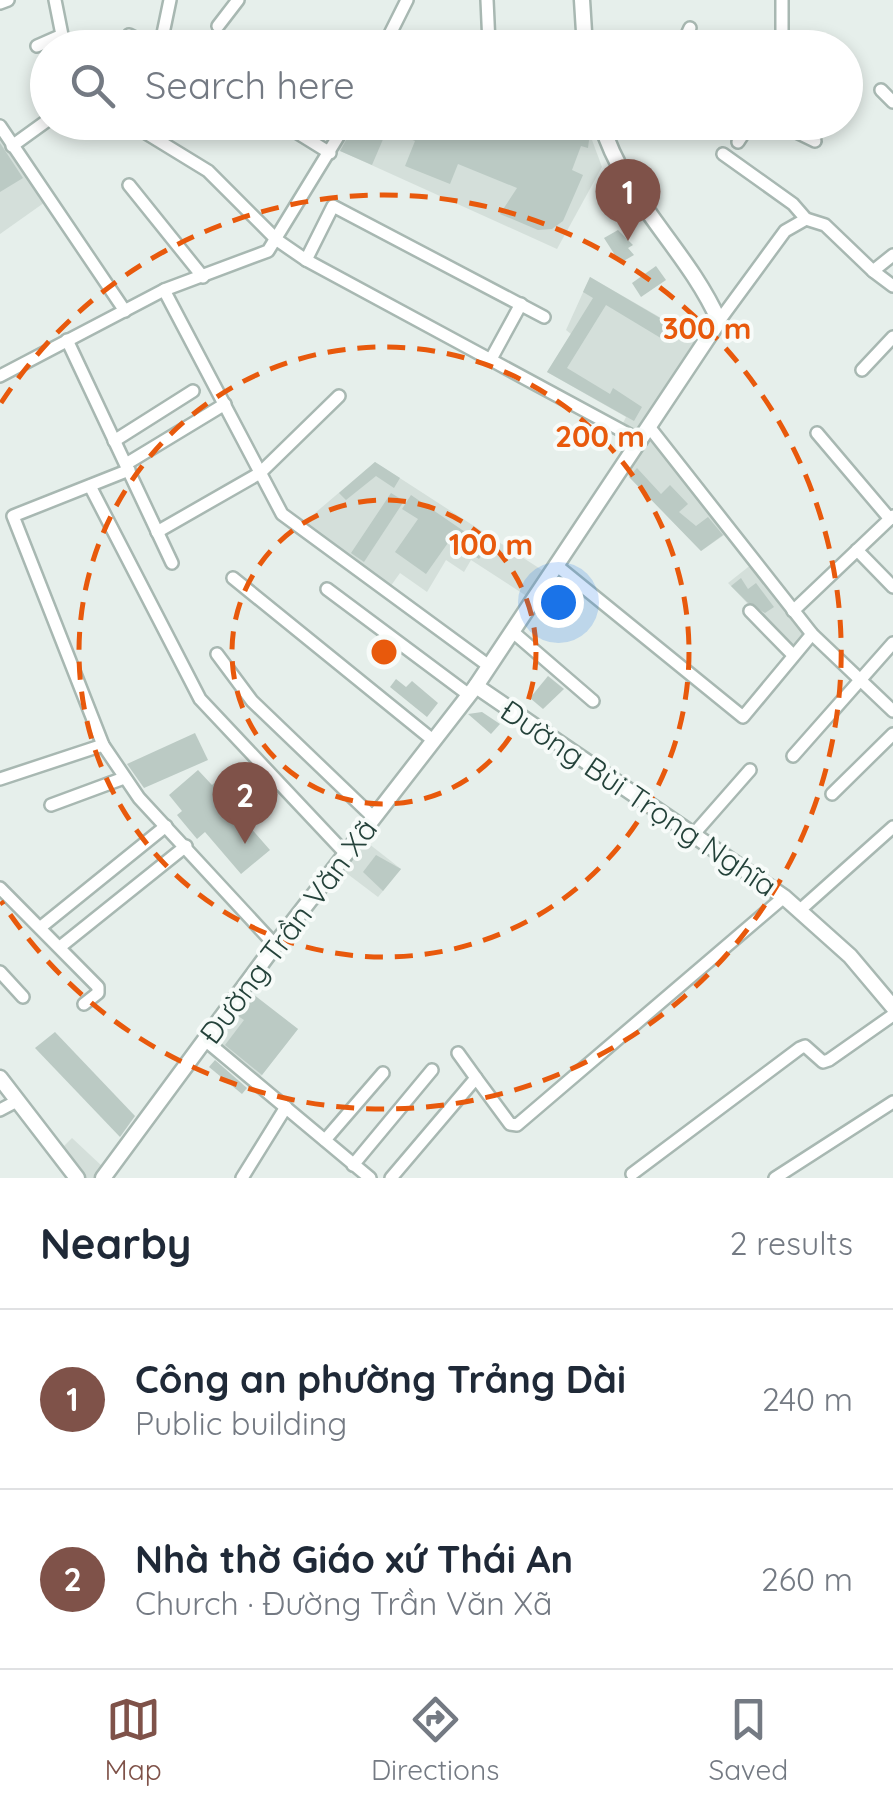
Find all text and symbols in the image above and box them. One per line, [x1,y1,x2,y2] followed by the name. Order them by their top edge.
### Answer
[30,30,863,140] search box
[65,58,120,113] icon: search
[145,61,355,109] text: Search here
[596,158,660,241] pin: 1
[662,309,752,347] text: 300 m
[555,417,645,455] text: 200 m
[449,525,533,563] text: 100 m
[533,577,584,628] your location
[366,634,402,670] centre of rings
[494,691,784,905] street label: Đường Bùi Trọng Nghĩa
[212,762,278,844] pin: 2
[191,811,385,1051] street label: Đường Trần Văn Xã
[40,1217,191,1270] text: Nearby
[730,1223,853,1263] text: 2 results
[135,1355,626,1403] text: Công an phường Trảng Dài
[66,1379,79,1419] text: 1
[762,1379,853,1419] text: 240 m
[135,1403,347,1443] text: Public building
[135,1535,573,1583] text: Nhà thờ Giáo xứ Thái An
[63,1559,82,1599] text: 2
[761,1559,853,1599] text: 260 m
[135,1583,552,1623] text: Church · Đường Trần Văn Xã
[105,1692,162,1787] tab: Map
[371,1692,499,1787] tab: Directions
[709,1692,788,1787] tab: Saved

